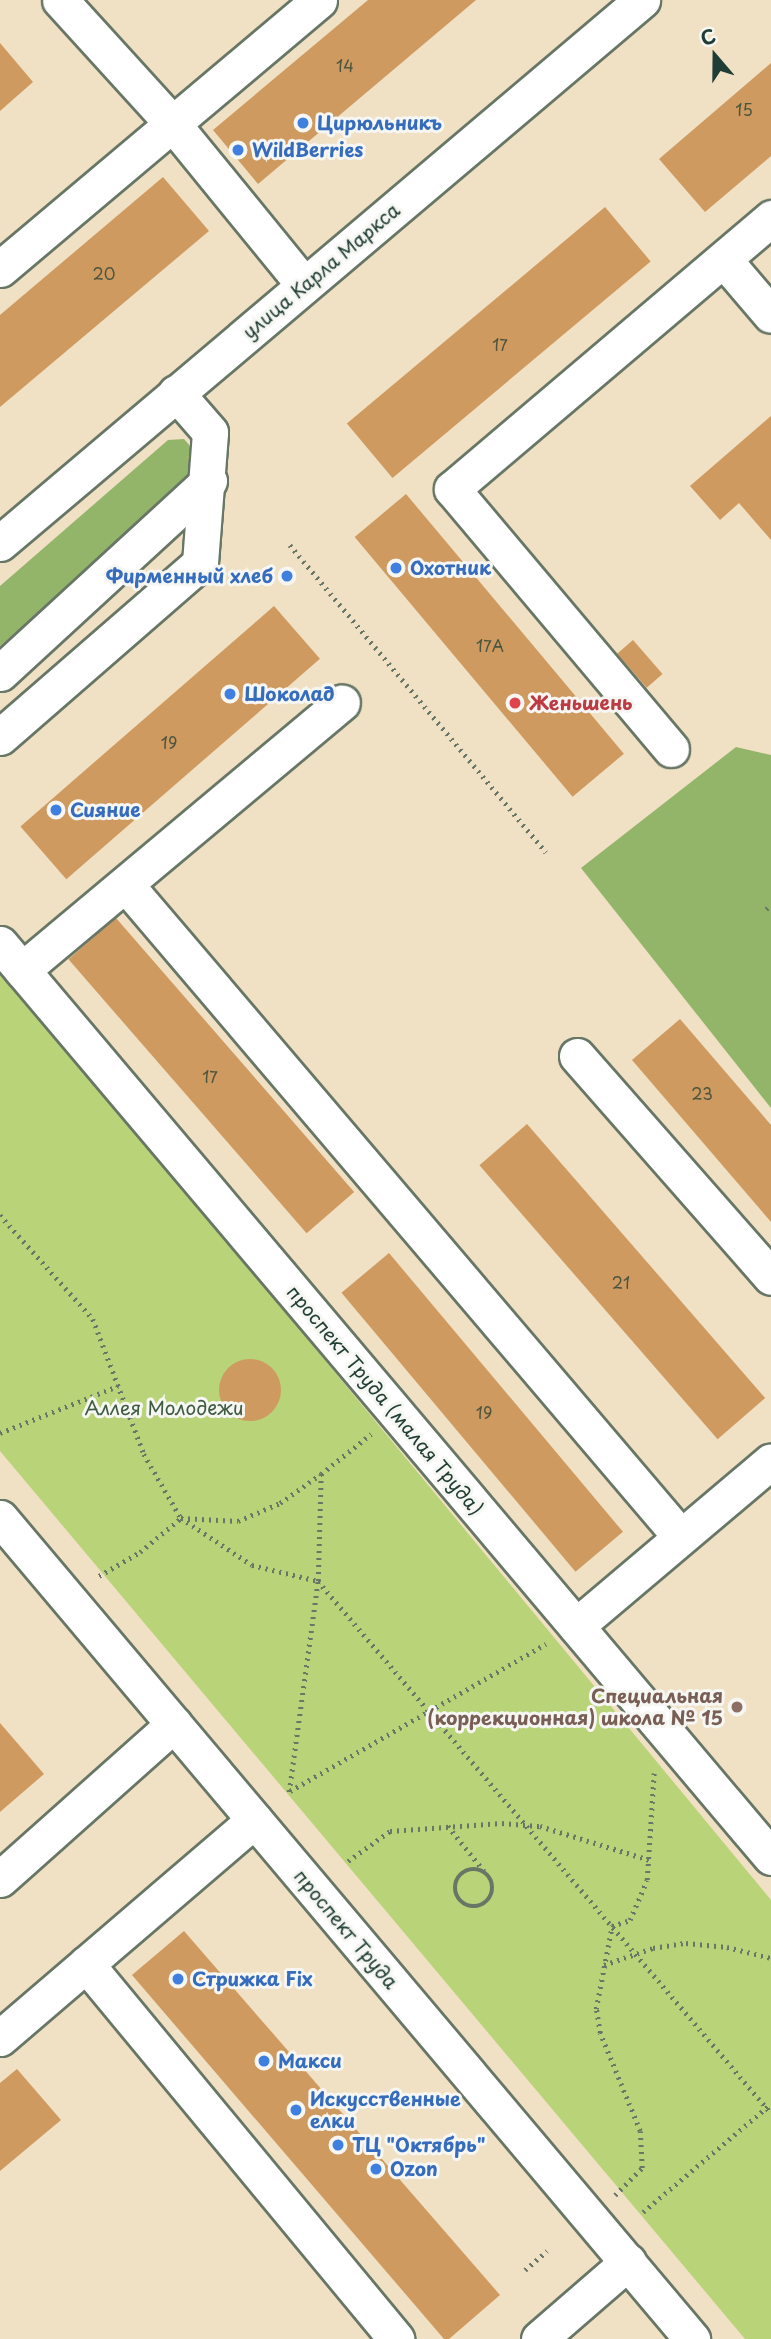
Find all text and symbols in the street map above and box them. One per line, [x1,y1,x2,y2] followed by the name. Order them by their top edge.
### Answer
[680,21,750,91] north arrow
[696,21,719,52] text: С
[336,55,354,75] house number: 14
[735,99,753,119] house number: 15
[317,112,442,134] place label: Цирюльникъ
[295,115,311,131] marker: Цирюльникъ
[252,139,363,161] place label: WildBerries
[230,142,246,158] marker: WildBerries
[238,198,404,344] street label: улица Карла Маркса
[93,263,115,283] house number: 20
[492,334,508,354] house number: 17
[410,557,491,579] place label: Охотник
[388,560,404,576] marker: Охотник
[106,565,273,587] place label: Фирменный хлеб
[279,568,295,584] marker: Фирменный хлеб
[476,635,504,655] house number: 17А
[244,683,334,705] place label: Шоколад
[222,686,238,702] marker: Шоколад
[529,692,633,714] place label: Женьшень
[507,695,523,711] marker: Женьшень
[161,732,177,752] house number: 19
[70,799,141,821] place label: Сияние
[48,802,64,818] marker: Сияние
[202,1066,218,1086] house number: 17
[691,1083,713,1103] house number: 23
[612,1272,630,1292] house number: 21
[282,1280,488,1520] street label: проспект Труда (малая Труда)
[85,1397,243,1419] park label: Аллея Молодежи
[476,1402,492,1422] house number: 19
[426,1685,723,1729] place label: Специальная (коррекционная) школа № 15
[729,1699,745,1715] marker: Специальная (коррекционная) школа № 15
[289,1864,403,1994] street label: проспект Труда
[192,1968,315,1990] place label: Стрижка Fix
[170,1971,186,1987] marker: Стрижка Fix
[278,2050,342,2072] place label: Макси
[256,2053,272,2069] marker: Макси
[310,2088,461,2132] place label: Искусственные елки
[288,2102,304,2118] marker: Искусственные елки
[352,2134,486,2156] place label: ТЦ "Октябрь"
[330,2137,346,2153] marker: ТЦ "Октябрь"
[390,2158,438,2180] place label: Ozon
[368,2161,384,2177] marker: Ozon

